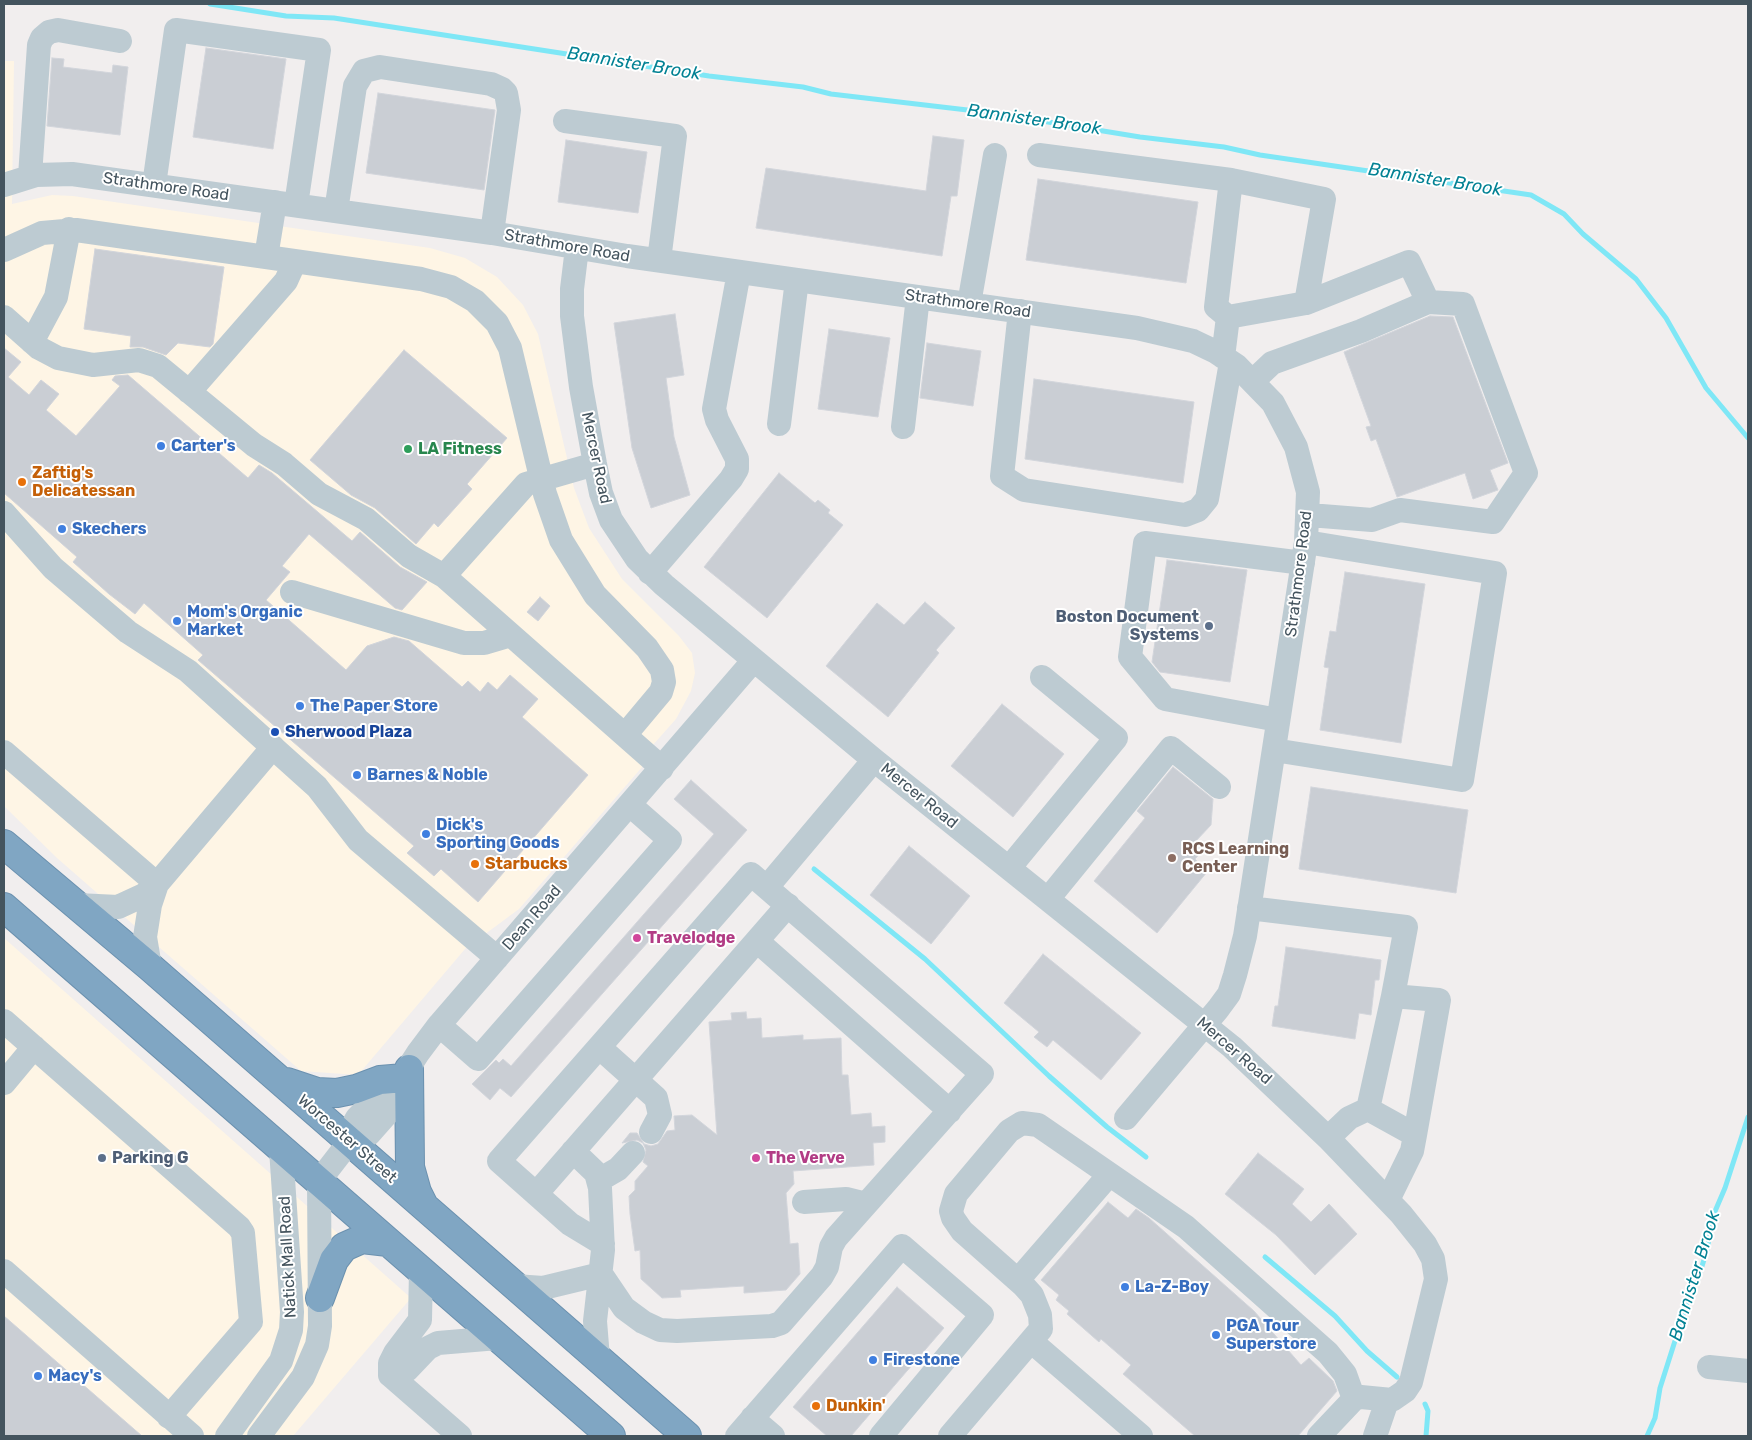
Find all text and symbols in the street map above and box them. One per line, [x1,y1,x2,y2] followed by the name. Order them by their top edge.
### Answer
[566,43,702,85] water label: Bannister Brook
[966,100,1102,140] water label: Bannister Brook
[1367,159,1503,201] water label: Bannister Brook
[102,169,230,205] street label: Strathmore Road
[503,226,631,266] street label: Strathmore Road
[904,286,1032,322] street label: Strathmore Road
[577,410,615,506] street label: Mercer Road
[171,436,236,456] place label: Carter's
[418,439,502,459] place label: LA Fitness
[155,440,167,452] marker: Carter's
[402,443,414,455] marker: LA Fitness
[32,463,135,501] place label: Zaftig's Delicatessan
[16,476,28,488] marker: Zaftig's Delicatessan
[1282,510,1316,638] street label: Strathmore Road
[72,519,147,539] place label: Skechers
[56,523,68,535] marker: Skechers
[187,602,303,640] place label: Mom's Organic Market
[1055,607,1199,645] place label: Boston Document Systems
[171,615,183,627] marker: Mom's Organic Market
[1203,620,1215,632] marker: Boston Document Systems
[310,696,438,716] place label: The Paper Store
[294,700,306,712] marker: The Paper Store
[285,722,412,742] place label: Sherwood Plaza
[269,726,281,738] marker: Sherwood Plaza
[877,759,961,833] street label: Mercer Road
[367,765,488,785] place label: Barnes & Noble
[351,769,363,781] marker: Barnes & Noble
[436,815,560,853] place label: Dick's Sporting Goods
[420,828,432,840] marker: Dick's Sporting Goods
[1182,839,1289,877] place label: RCS Learning Center
[1166,852,1178,864] marker: RCS Learning Center
[485,854,568,874] place label: Starbucks
[469,858,481,870] marker: Starbucks
[498,881,566,955] street label: Dean Road
[647,928,735,948] place label: Travelodge
[631,932,643,944] marker: Travelodge
[1192,1013,1276,1089] street label: Mercer Road
[294,1091,400,1187] street label: Worcester Street
[112,1148,189,1168] place label: Parking G
[766,1148,845,1168] place label: The Verve
[96,1152,108,1164] marker: Parking G
[750,1152,762,1164] marker: The Verve
[275,1196,301,1318] street label: Natick Mall Road
[1665,1208,1725,1344] water label: Bannister Brook
[1135,1277,1209,1297] place label: La-Z-Boy
[1119,1281,1131,1293] marker: La-Z-Boy
[1226,1316,1316,1354] place label: PGA Tour Superstore
[1210,1329,1222,1341] marker: PGA Tour Superstore
[883,1350,960,1370] place label: Firestone
[867,1354,879,1366] marker: Firestone
[48,1366,102,1386] place label: Macy's
[32,1370,44,1382] marker: Macy's
[826,1396,886,1416] place label: Dunkin'
[810,1400,822,1412] marker: Dunkin'

